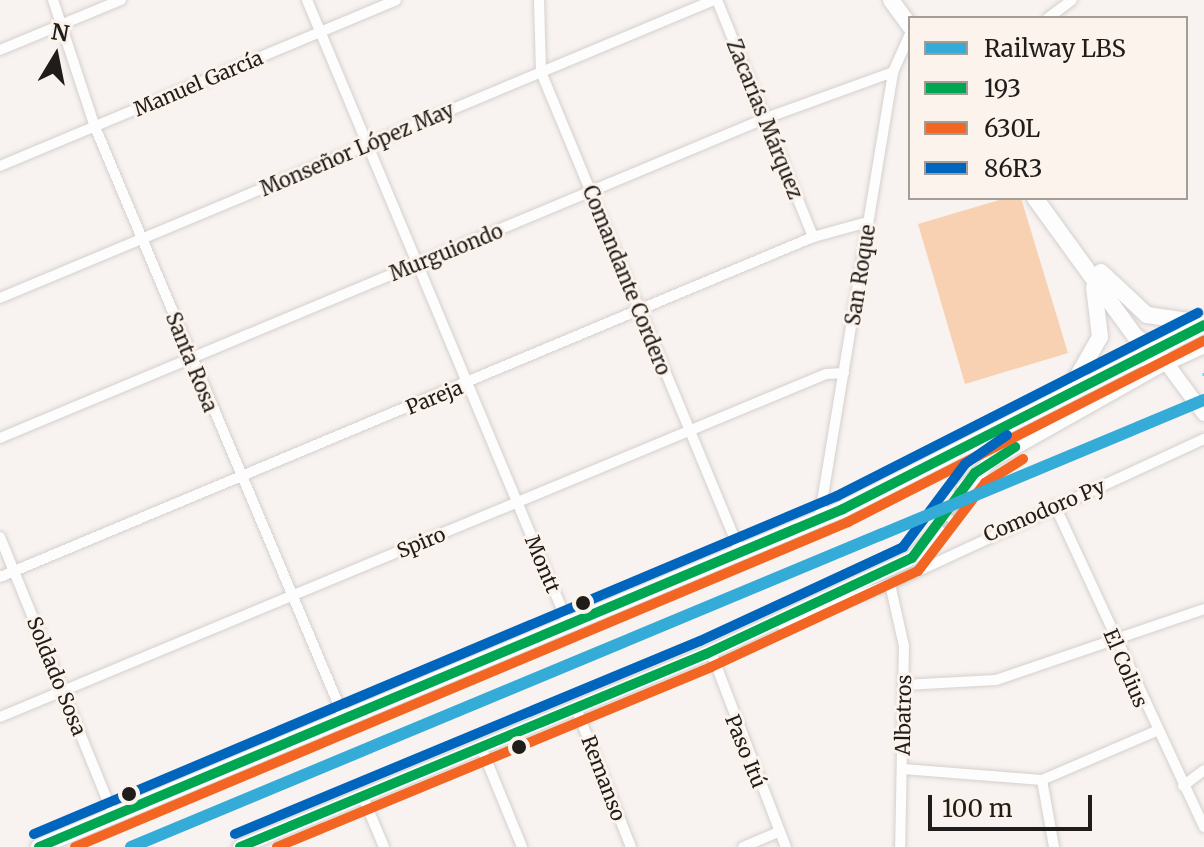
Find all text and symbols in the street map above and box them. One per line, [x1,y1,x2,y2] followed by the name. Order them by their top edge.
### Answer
[16,16,96,96] north arrow
[908,16,1188,200] legend
[49,17,71,48] text: N
[984,33,1126,64] text: Railway LBS
[722,36,808,202] street label: Zacarías Márquez
[130,45,266,121] street label: Manuel García
[984,73,1021,104] text: 193
[256,97,458,201] street label: Monseñor López May
[984,113,1040,144] text: 630L
[984,153,1043,184] text: 86R3
[578,182,676,378] street label: Comandante Cordero
[386,218,506,286] street label: Murguiondo
[840,223,880,327] street label: San Roque
[161,309,223,415] street label: Santa Rosa
[402,375,466,419] street label: Pareja
[980,474,1108,546] street label: Comodoro Py
[393,521,449,563] street label: Spiro
[520,532,566,596] street label: Montt
[575,595,591,611] unlabelled marker
[22,613,92,739] street label: Soldado Sosa
[1099,625,1153,711] street label: El Colius
[890,674,916,756] street label: Albatros
[720,711,772,791] street label: Paso Itú
[577,732,631,824] street label: Remanso
[511,739,527,755] unlabelled marker
[932,779,1096,829] scale bar
[121,786,137,802] unlabelled marker
[942,793,1012,824] text: 100 m

